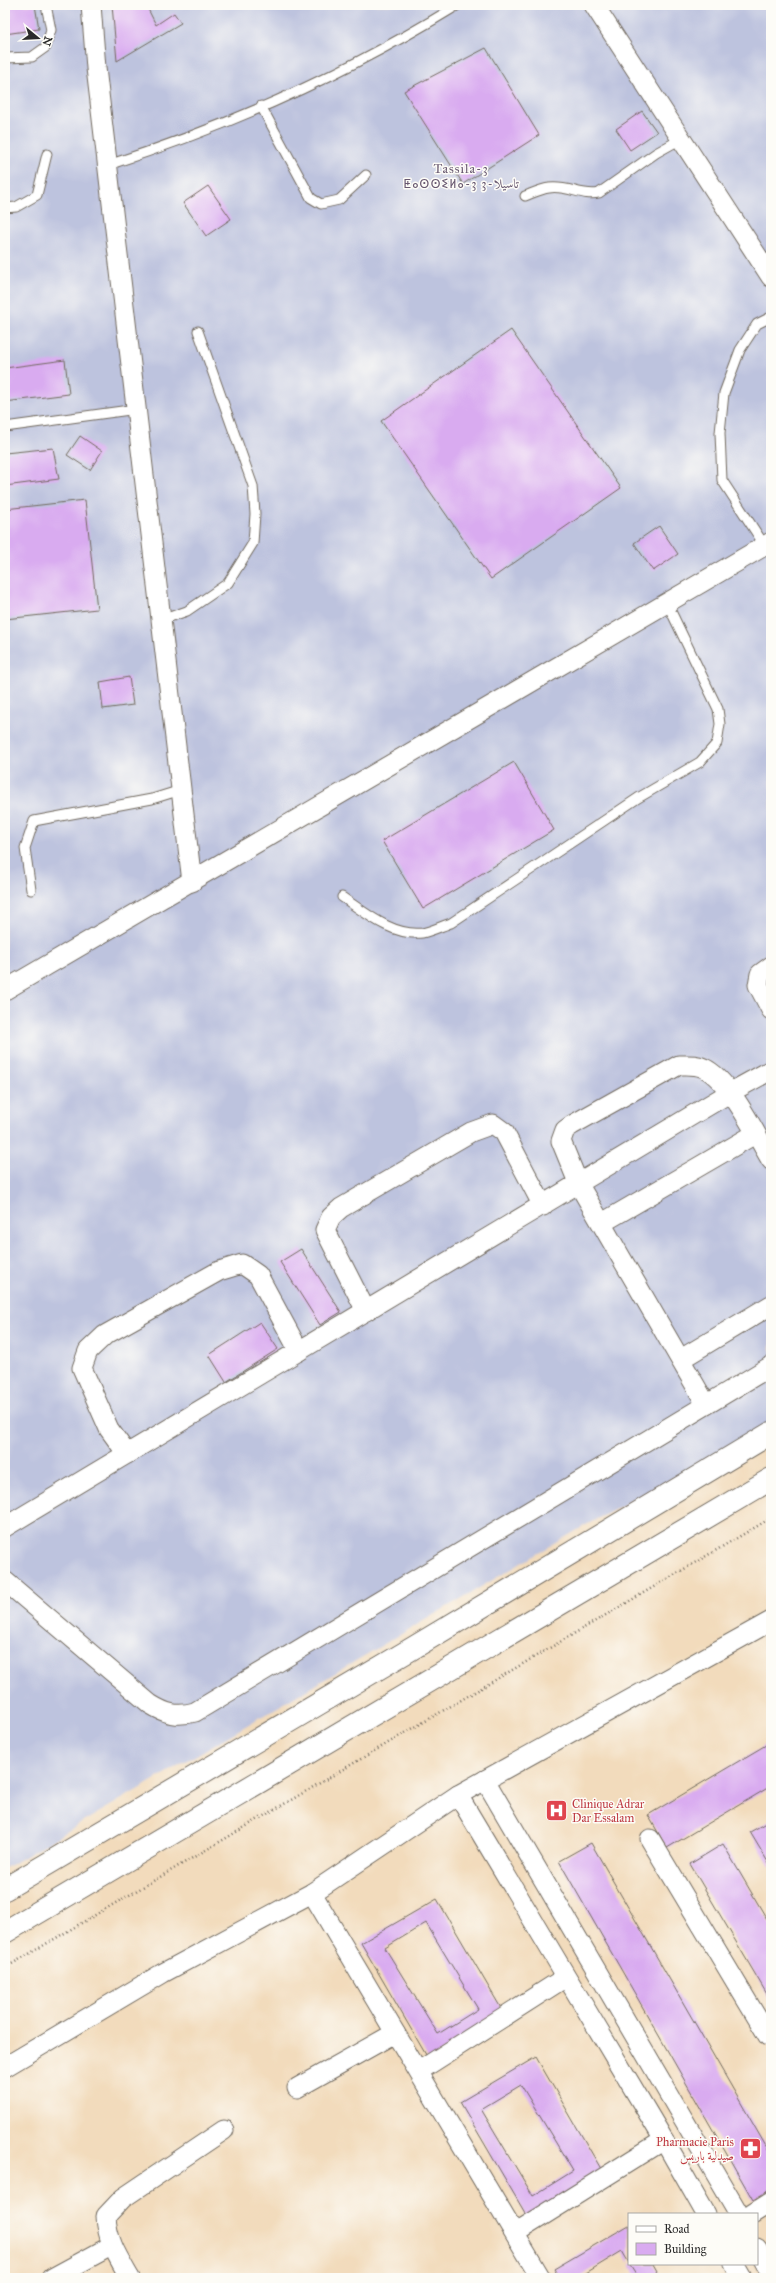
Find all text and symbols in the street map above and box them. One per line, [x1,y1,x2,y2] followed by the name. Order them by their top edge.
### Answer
[18,18,58,58] north arrow
[39,34,55,48] text: N
[403,161,519,192] district label: Tassila-3 ⵟⴰⵙⵙⵉⵍⴰ-3 3-تاسيلا
[572,1797,645,1825] place label: Clinique Adrar Dar Essalam
[543,1798,569,1824] hospital icon: Clinique Adrar Dar Essalam
[656,2135,734,2165] place label: Pharmacie Paris صيدلية باريس
[737,2136,763,2162] pharmacy icon: Pharmacie Paris صيدلية باريس
[628,2213,758,2265] legend
[664,2222,690,2236] text: Road
[664,2242,707,2257] text: Building

